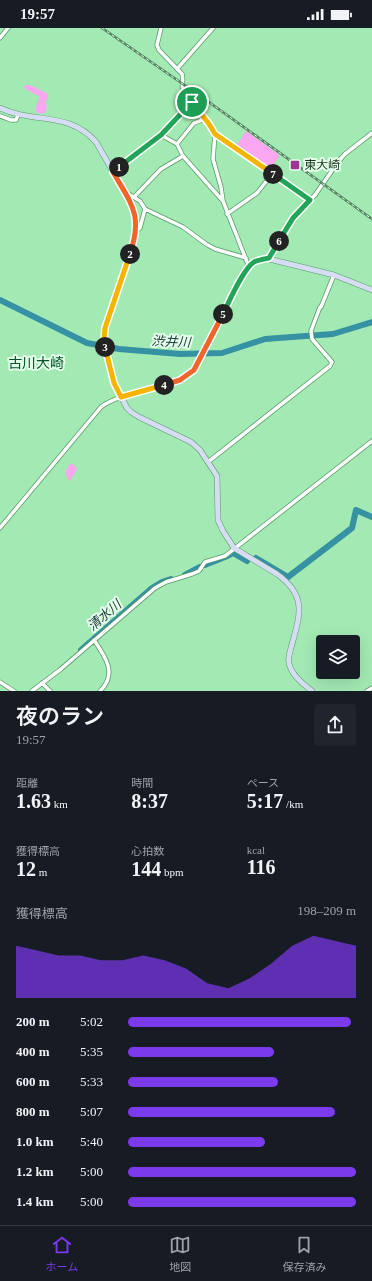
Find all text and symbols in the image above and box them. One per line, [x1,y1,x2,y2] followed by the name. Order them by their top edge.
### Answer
[20,6,55,22] text: 19:57
[175,85,209,119] pin
[181,91,203,113] icon: arrive
[109,157,129,177] pin: 1
[304,158,340,172] place label: 東大崎
[289,159,301,171] marker: 東大崎
[116,161,122,173] text: 1
[263,164,283,184] pin: 7
[270,168,276,180] text: 7
[269,231,289,251] pin: 6
[276,235,282,247] text: 6
[120,244,140,264] pin: 2
[127,248,133,260] text: 2
[213,304,233,324] pin: 5
[220,308,226,320] text: 5
[151,333,193,350] water label: 渋井川
[95,337,115,357] pin: 3
[102,341,108,353] text: 3
[8,356,64,371] district label: 古川大崎
[154,375,174,395] pin: 4
[161,379,167,391] text: 4
[85,596,125,634] water label: 清水川
[316,635,360,679] map controls
[316,635,360,679] button: layers
[16,704,104,729] text: 夜のラン
[314,704,356,746] button: share
[16,732,46,747] text: 19:57
[16,777,38,789] text: 距離
[131,777,153,789] text: 時間
[247,777,279,789] text: ペース
[16,790,51,812] text: 1.63
[131,790,168,812] text: 8:37
[247,790,283,812] text: 5:17
[51,798,68,810] text: km
[283,798,303,810] text: /km
[247,844,265,856] text: kcal
[16,845,60,857] text: 獲得標高
[131,845,164,857] text: 心拍数
[247,856,276,878] text: 116
[16,858,36,880] text: 12
[131,858,161,880] text: 144
[36,866,47,878] text: m
[161,866,184,878] text: bpm
[297,903,356,918] text: 198–209 m
[16,906,68,921] text: 獲得標高
[16,1014,50,1029] text: 200 m
[80,1014,103,1029] text: 5:02
[16,1044,50,1059] text: 400 m
[80,1044,103,1059] text: 5:35
[16,1074,50,1089] text: 600 m
[80,1074,103,1089] text: 5:33
[16,1104,50,1119] text: 800 m
[80,1104,103,1119] text: 5:07
[16,1134,54,1149] text: 1.0 km
[80,1134,103,1149] text: 5:40
[16,1164,54,1179] text: 1.2 km
[80,1164,103,1179] text: 5:00
[16,1194,54,1209] text: 1.4 km
[80,1194,103,1209] text: 5:00
[46,1234,78,1274] tab: ホーム
[169,1234,191,1274] tab: 地図
[282,1234,326,1274] tab: 保存済み

